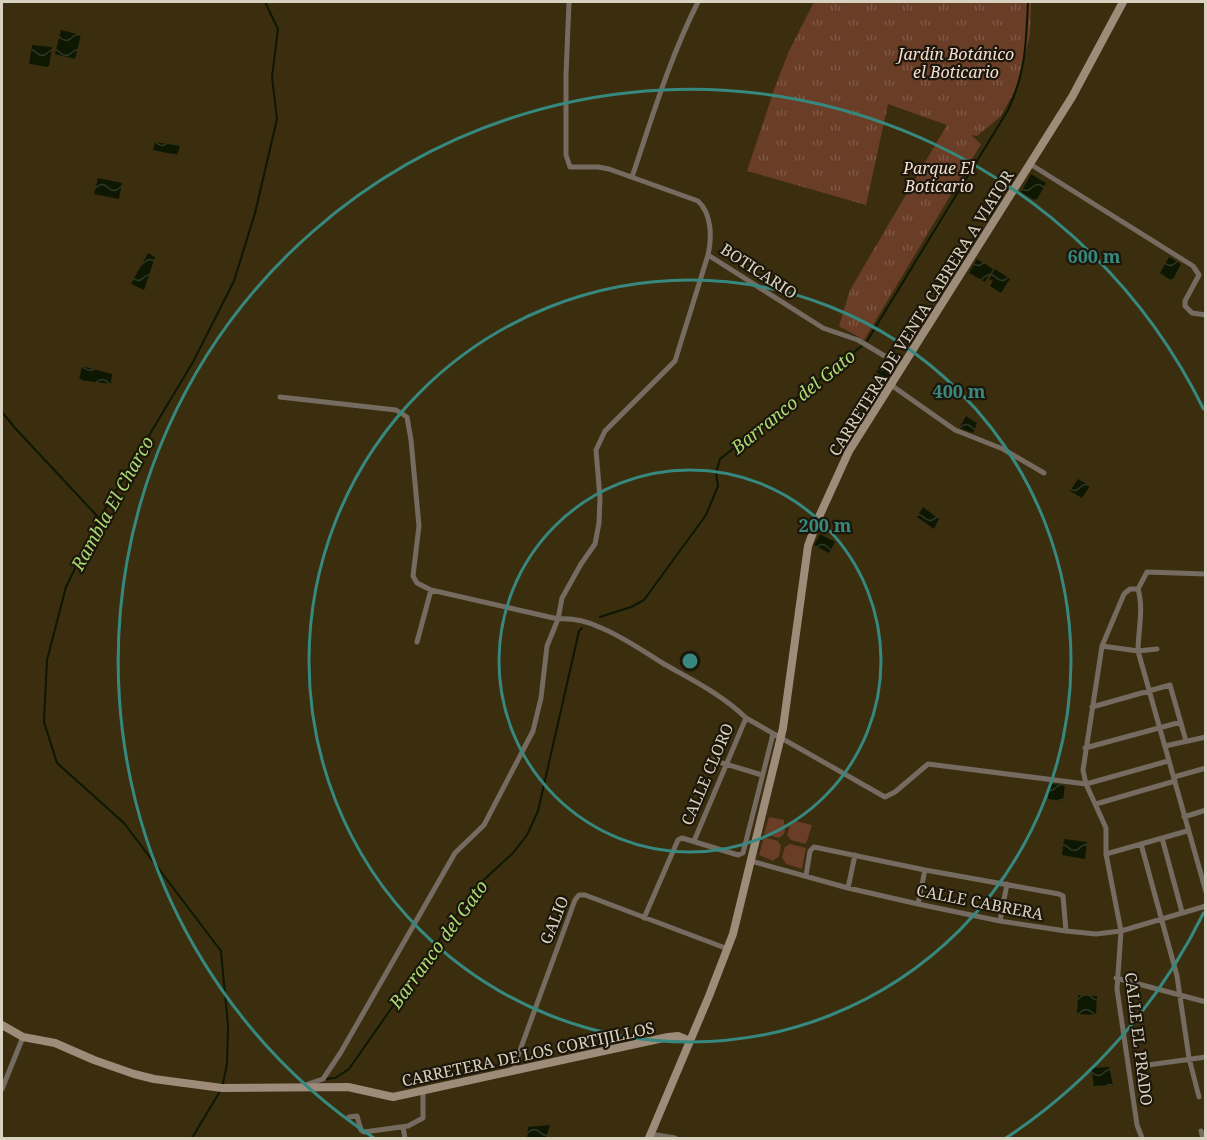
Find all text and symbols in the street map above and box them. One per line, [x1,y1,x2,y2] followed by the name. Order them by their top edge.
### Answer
[895,43,1014,83] park label: Jardín Botánico el Boticario
[902,157,975,197] park label: Parque El Boticario
[823,166,1019,460] street label: CARRETERA DE VENTA CABRERA A VIATOR
[717,238,801,304] street label: BOTICARIO
[1068,244,1121,268] text: 600 m
[725,343,860,459] water label: Barranco del Gato
[933,379,986,403] text: 400 m
[65,431,159,575] water label: Rambla El Charco
[799,513,852,537] text: 200 m
[680,651,700,671] centre of rings
[676,720,738,828] street label: CALLE CLORO
[383,875,493,1014] water label: Barranco del Gato
[915,879,1046,925] street label: CALLE CABRERA
[534,893,574,947] street label: GALIO
[1120,971,1158,1107] street label: CALLE EL PRADO
[400,1016,656,1092] street label: CARRETERA DE LOS CORTIJILLOS

